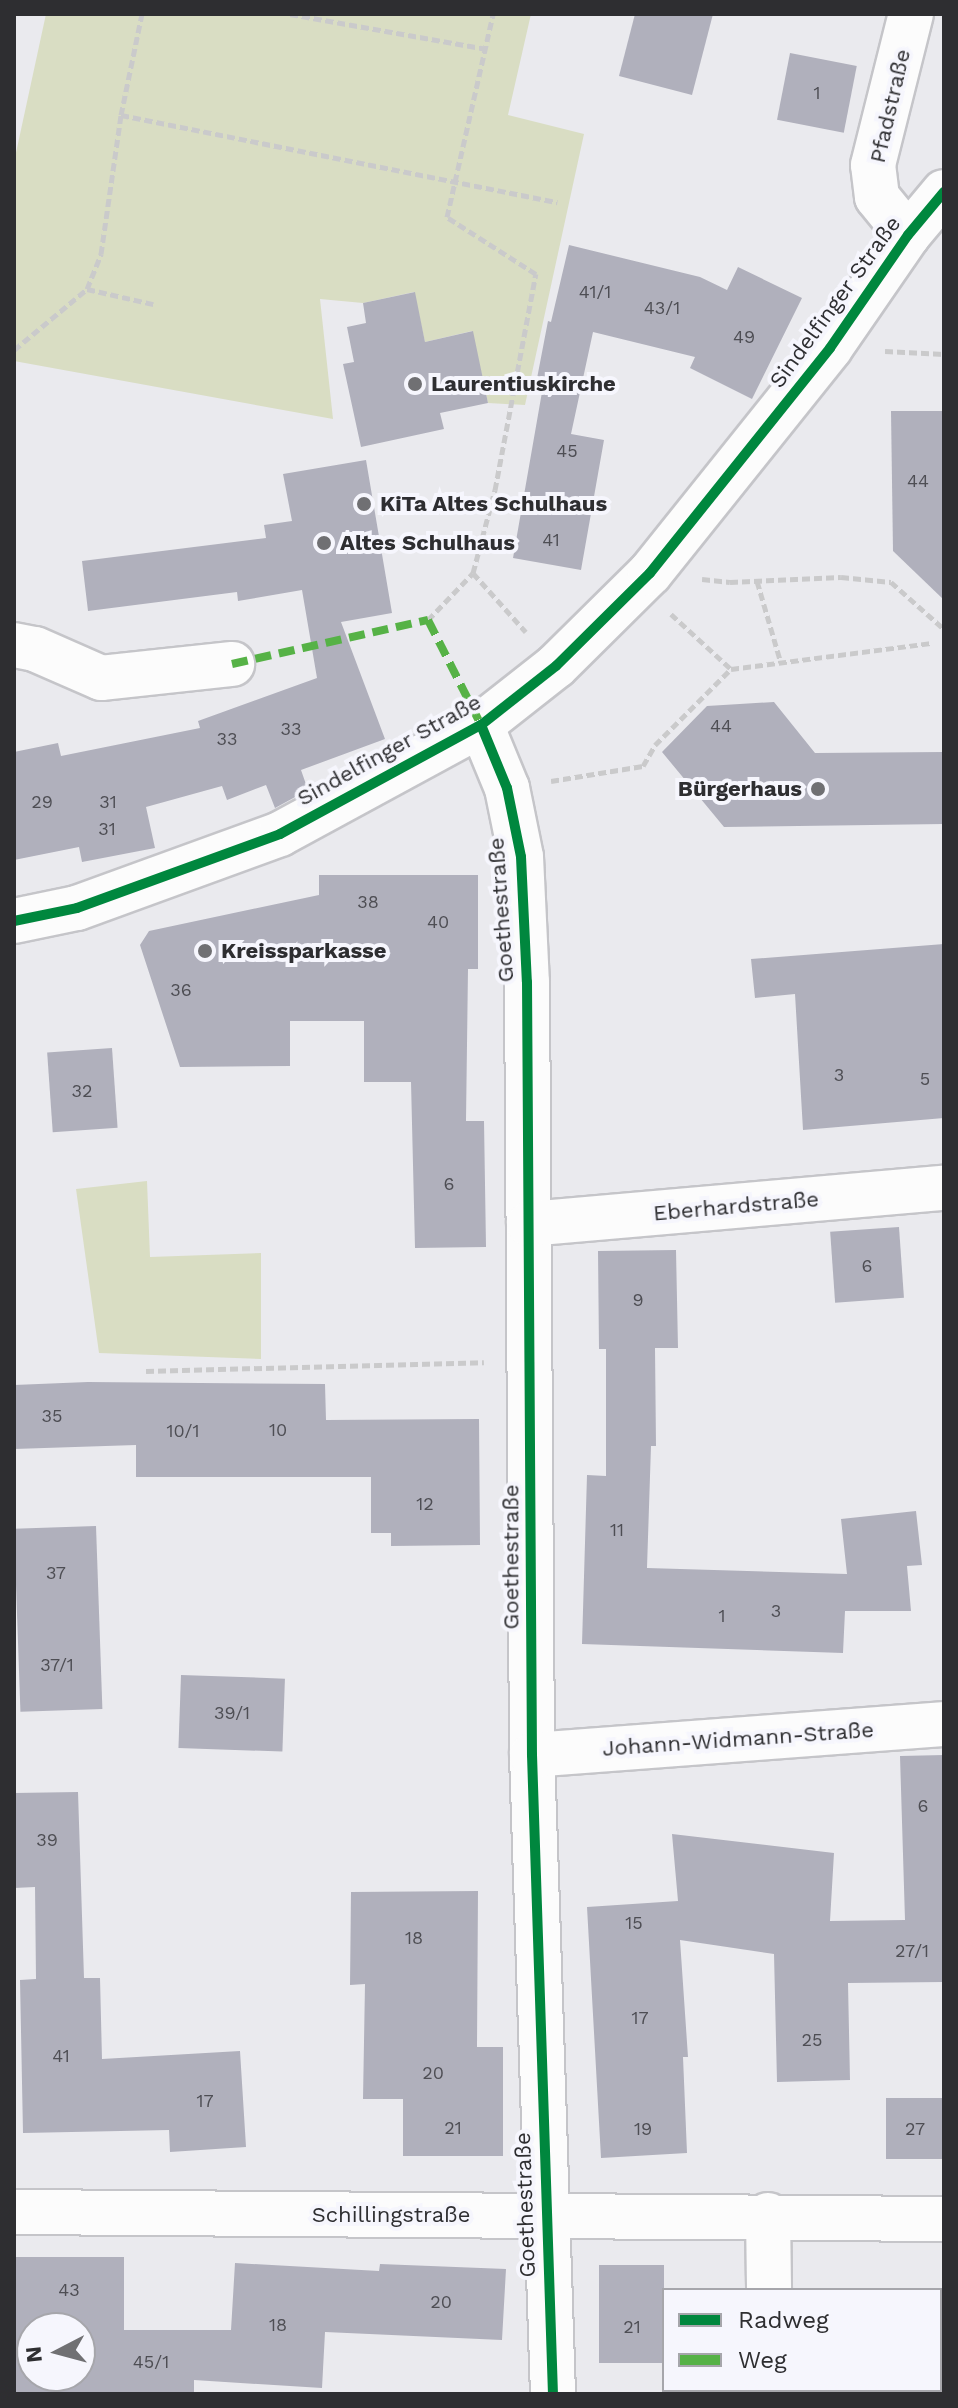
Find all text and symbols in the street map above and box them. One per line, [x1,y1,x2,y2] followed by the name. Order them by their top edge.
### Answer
[864,47,916,165] street label: Pfadstraße
[813,82,821,104] house number: 1
[764,211,906,393] street label: Sindelfinger Straße
[579,281,611,303] house number: 41/1
[644,297,680,319] house number: 43/1
[733,326,755,348] house number: 49
[431,371,616,397] place label: Laurentiuskirche
[406,375,424,393] marker: Laurentiuskirche
[556,440,578,462] house number: 45
[907,470,929,492] house number: 44
[380,491,608,517] place label: KiTa Altes Schulhaus
[355,495,373,513] marker: KiTa Altes Schulhaus
[542,529,560,551] house number: 41
[340,530,515,556] place label: Altes Schulhaus
[315,534,333,552] marker: Altes Schulhaus
[292,688,486,812] street label: Sindelfinger Straße
[710,715,732,737] house number: 44
[281,718,301,740] house number: 33
[217,728,237,750] house number: 33
[678,776,802,802] place label: Bürgerhaus
[809,780,827,798] marker: Bürgerhaus
[31,791,53,813] house number: 29
[99,791,117,813] house number: 31
[98,818,116,840] house number: 31
[483,837,519,983] street label: Goethestraße
[357,891,379,913] house number: 38
[427,911,449,933] house number: 40
[221,938,387,964] place label: Kreissparkasse
[196,942,214,960] marker: Kreissparkasse
[170,979,192,1001] house number: 36
[834,1064,844,1086] house number: 3
[920,1068,930,1090] house number: 5
[72,1080,92,1102] house number: 32
[444,1173,454,1195] house number: 6
[652,1186,820,1226] street label: Eberhardstraße
[862,1255,872,1277] house number: 6
[632,1289,644,1311] house number: 9
[42,1405,62,1427] house number: 35
[269,1419,287,1441] house number: 10
[167,1420,199,1442] house number: 10/1
[498,1484,524,1630] street label: Goethestraße
[416,1493,434,1515] house number: 12
[610,1519,624,1541] house number: 11
[46,1562,66,1584] house number: 37
[771,1600,781,1622] house number: 3
[718,1605,726,1627] house number: 1
[40,1654,74,1676] house number: 37/1
[214,1702,250,1724] house number: 39/1
[601,1716,875,1762] street label: Johann-Widmann-Straße
[918,1795,928,1817] house number: 6
[36,1829,58,1851] house number: 39
[625,1912,643,1934] house number: 15
[405,1927,423,1949] house number: 18
[895,1940,929,1962] house number: 27/1
[631,2007,649,2029] house number: 17
[802,2029,822,2051] house number: 25
[52,2045,70,2067] house number: 41
[422,2062,444,2084] house number: 20
[196,2090,214,2112] house number: 17
[444,2117,462,2139] house number: 21
[634,2118,652,2140] house number: 19
[905,2118,925,2140] house number: 27
[509,2132,541,2278] street label: Goethestraße
[312,2202,470,2228] street label: Schillingstraße
[58,2279,80,2301] house number: 43
[662,2288,942,2392] legend
[430,2291,452,2313] house number: 20
[738,2306,829,2334] text: Radweg
[16,2312,96,2392] north arrow
[269,2314,287,2336] house number: 18
[623,2316,641,2338] house number: 21
[20,2345,47,2364] text: N
[738,2346,787,2374] text: Weg
[133,2351,169,2373] house number: 45/1

